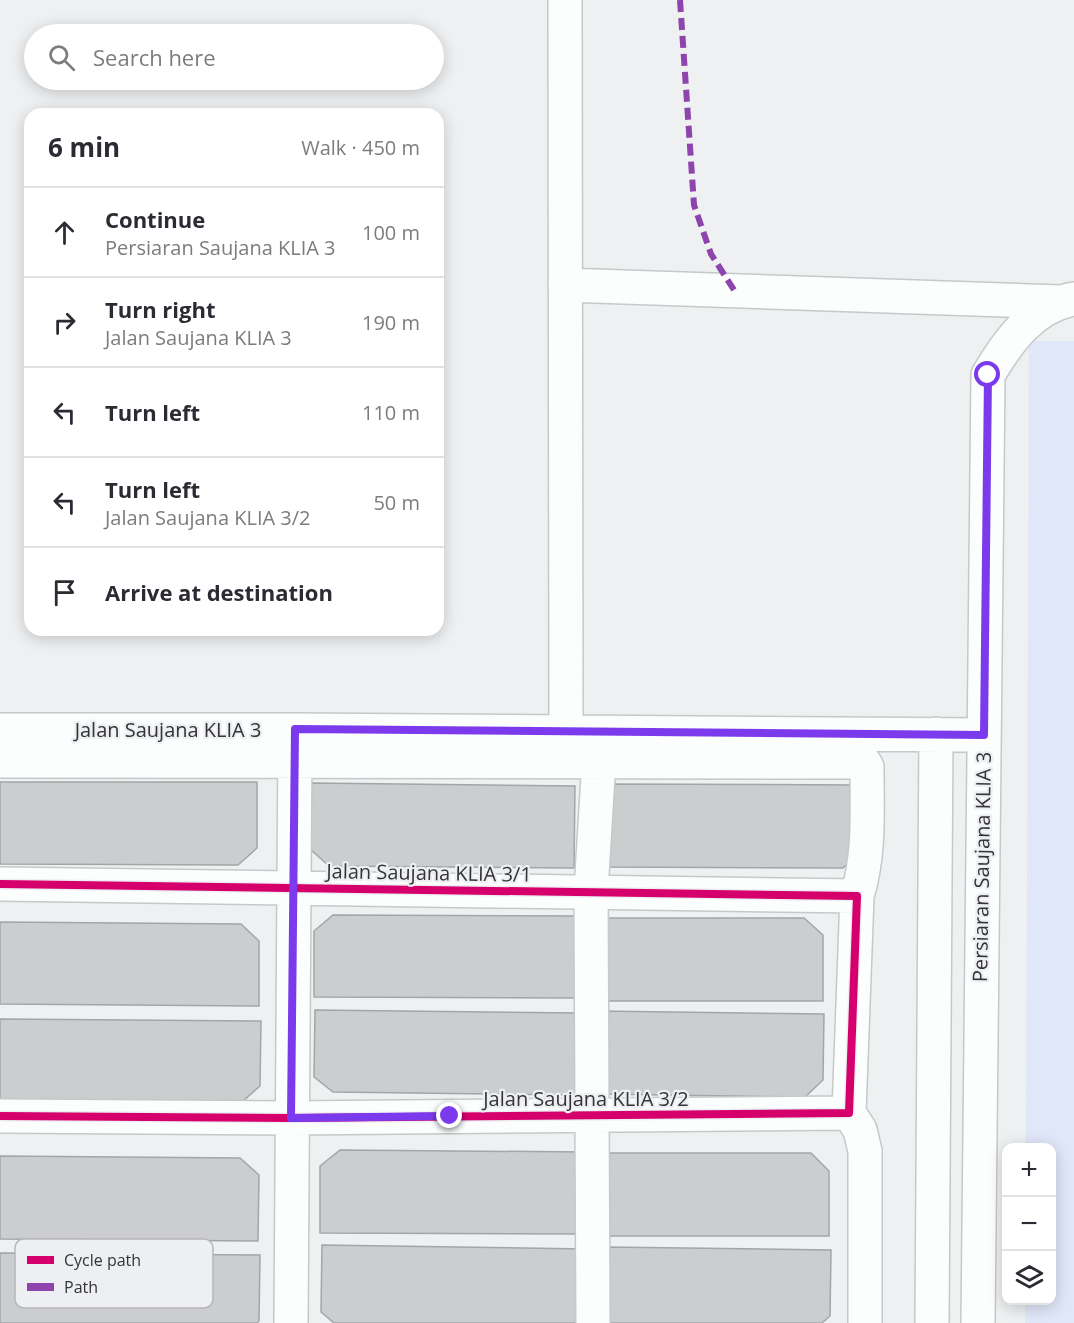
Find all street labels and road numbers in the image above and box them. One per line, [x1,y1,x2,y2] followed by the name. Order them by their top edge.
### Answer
[73,716,261,743] street label: Jalan Saujana KLIA 3
[966,752,997,982] street label: Persiaran Saujana KLIA 3
[324,857,532,888] street label: Jalan Saujana KLIA 3/1
[481,1085,689,1112] street label: Jalan Saujana KLIA 3/2

